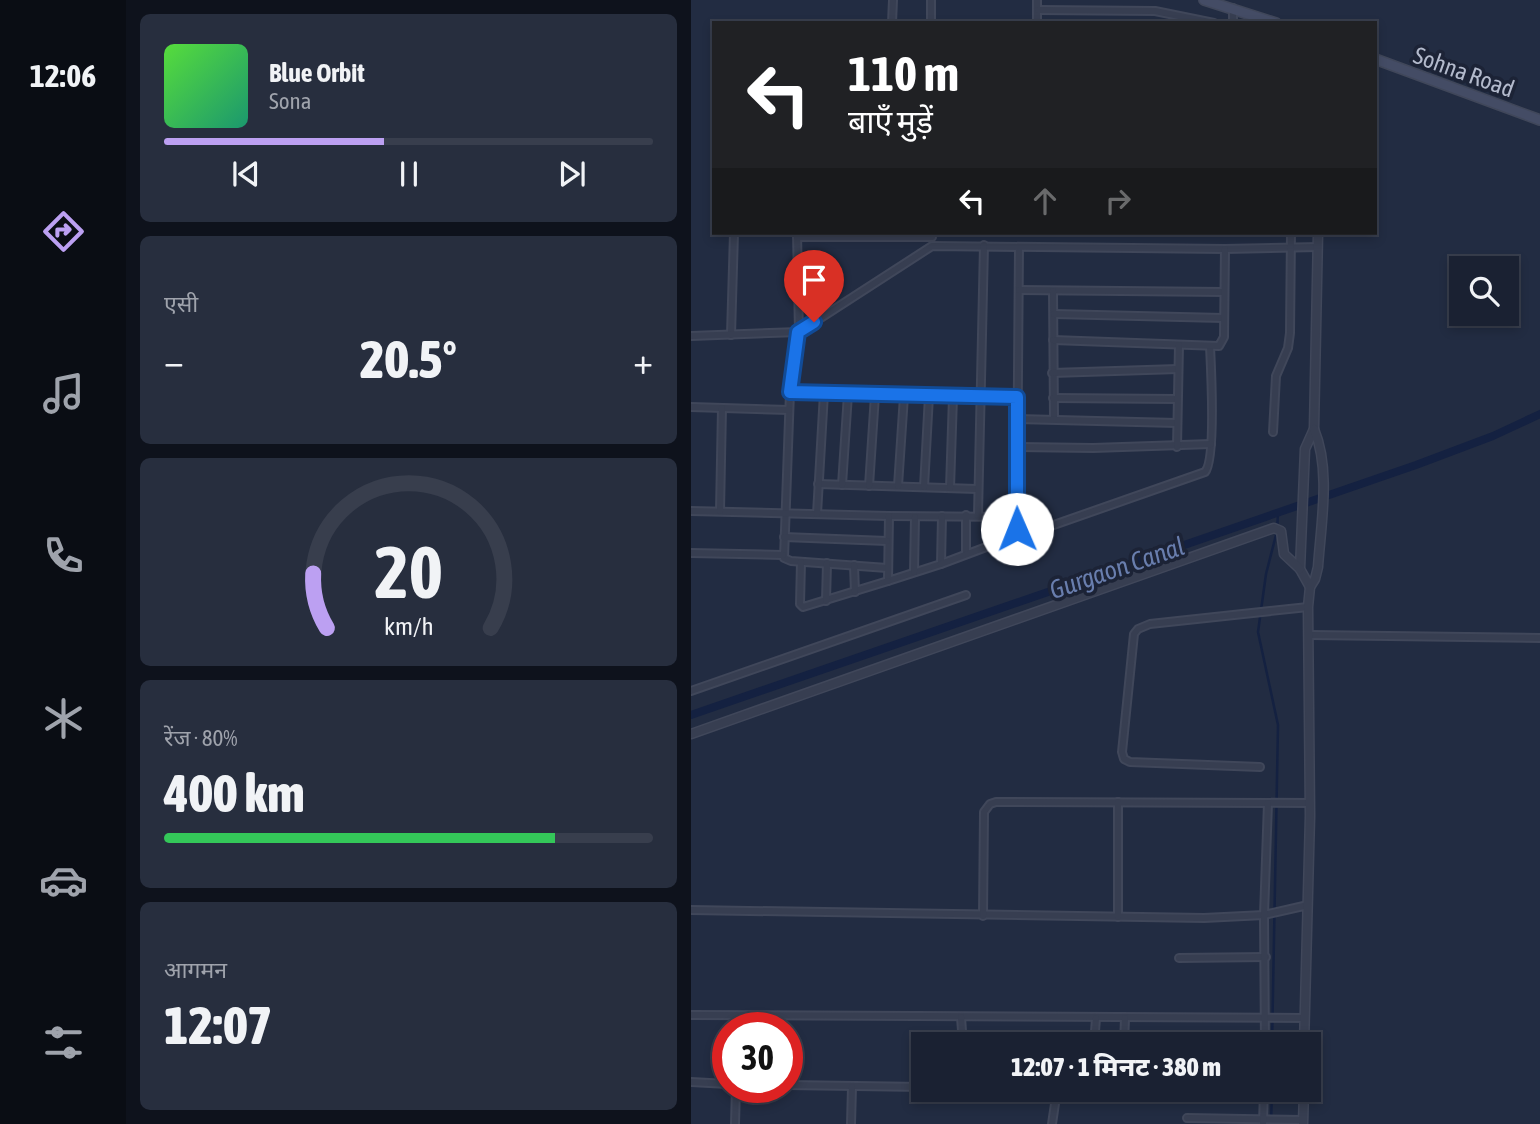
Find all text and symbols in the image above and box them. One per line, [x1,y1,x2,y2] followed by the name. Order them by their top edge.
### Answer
[1410,41,1518,103] street label: Sohna Road
[848,45,959,101] text: 110 m
[733,49,824,140] icon: left
[30,57,96,94] text: 12:06
[269,58,365,88] text: Blue Orbit
[269,88,311,114] text: Sona
[848,103,933,140] text: बाएँ मुड़ें
[227,155,265,193] icon: previous
[390,155,428,193] icon: pause
[553,155,591,193] icon: next
[953,182,991,220] icon: left
[1026,182,1064,220] icon: ahead
[1099,182,1137,220] icon: right
[39,207,88,256] icon: directions
[784,250,844,322] pin
[1449,256,1519,326] map controls
[1449,256,1519,326] button: search
[795,261,833,299] icon: arrive
[164,291,198,317] text: एसी
[360,329,457,389] text: 20.5°
[164,339,184,382] text: −
[633,339,653,382] text: +
[39,369,88,418] icon: music
[980,492,1054,566] position arrow
[374,530,443,613] text: 20
[39,531,88,580] icon: phone
[1046,531,1188,605] water label: Gurgaon Canal
[384,612,433,640] text: km/h
[39,694,88,743] icon: climate
[164,725,238,751] text: रेंज · 80%
[164,763,305,823] text: 400 km
[39,856,88,905] icon: car
[164,957,227,983] text: आगमन
[164,995,272,1055] text: 12:07
[712,1012,803,1103] speed limit sign: 30
[39,1018,88,1067] icon: filters
[1011,1052,1221,1082] text: 12:07 · 1 मिनट · 380 m

